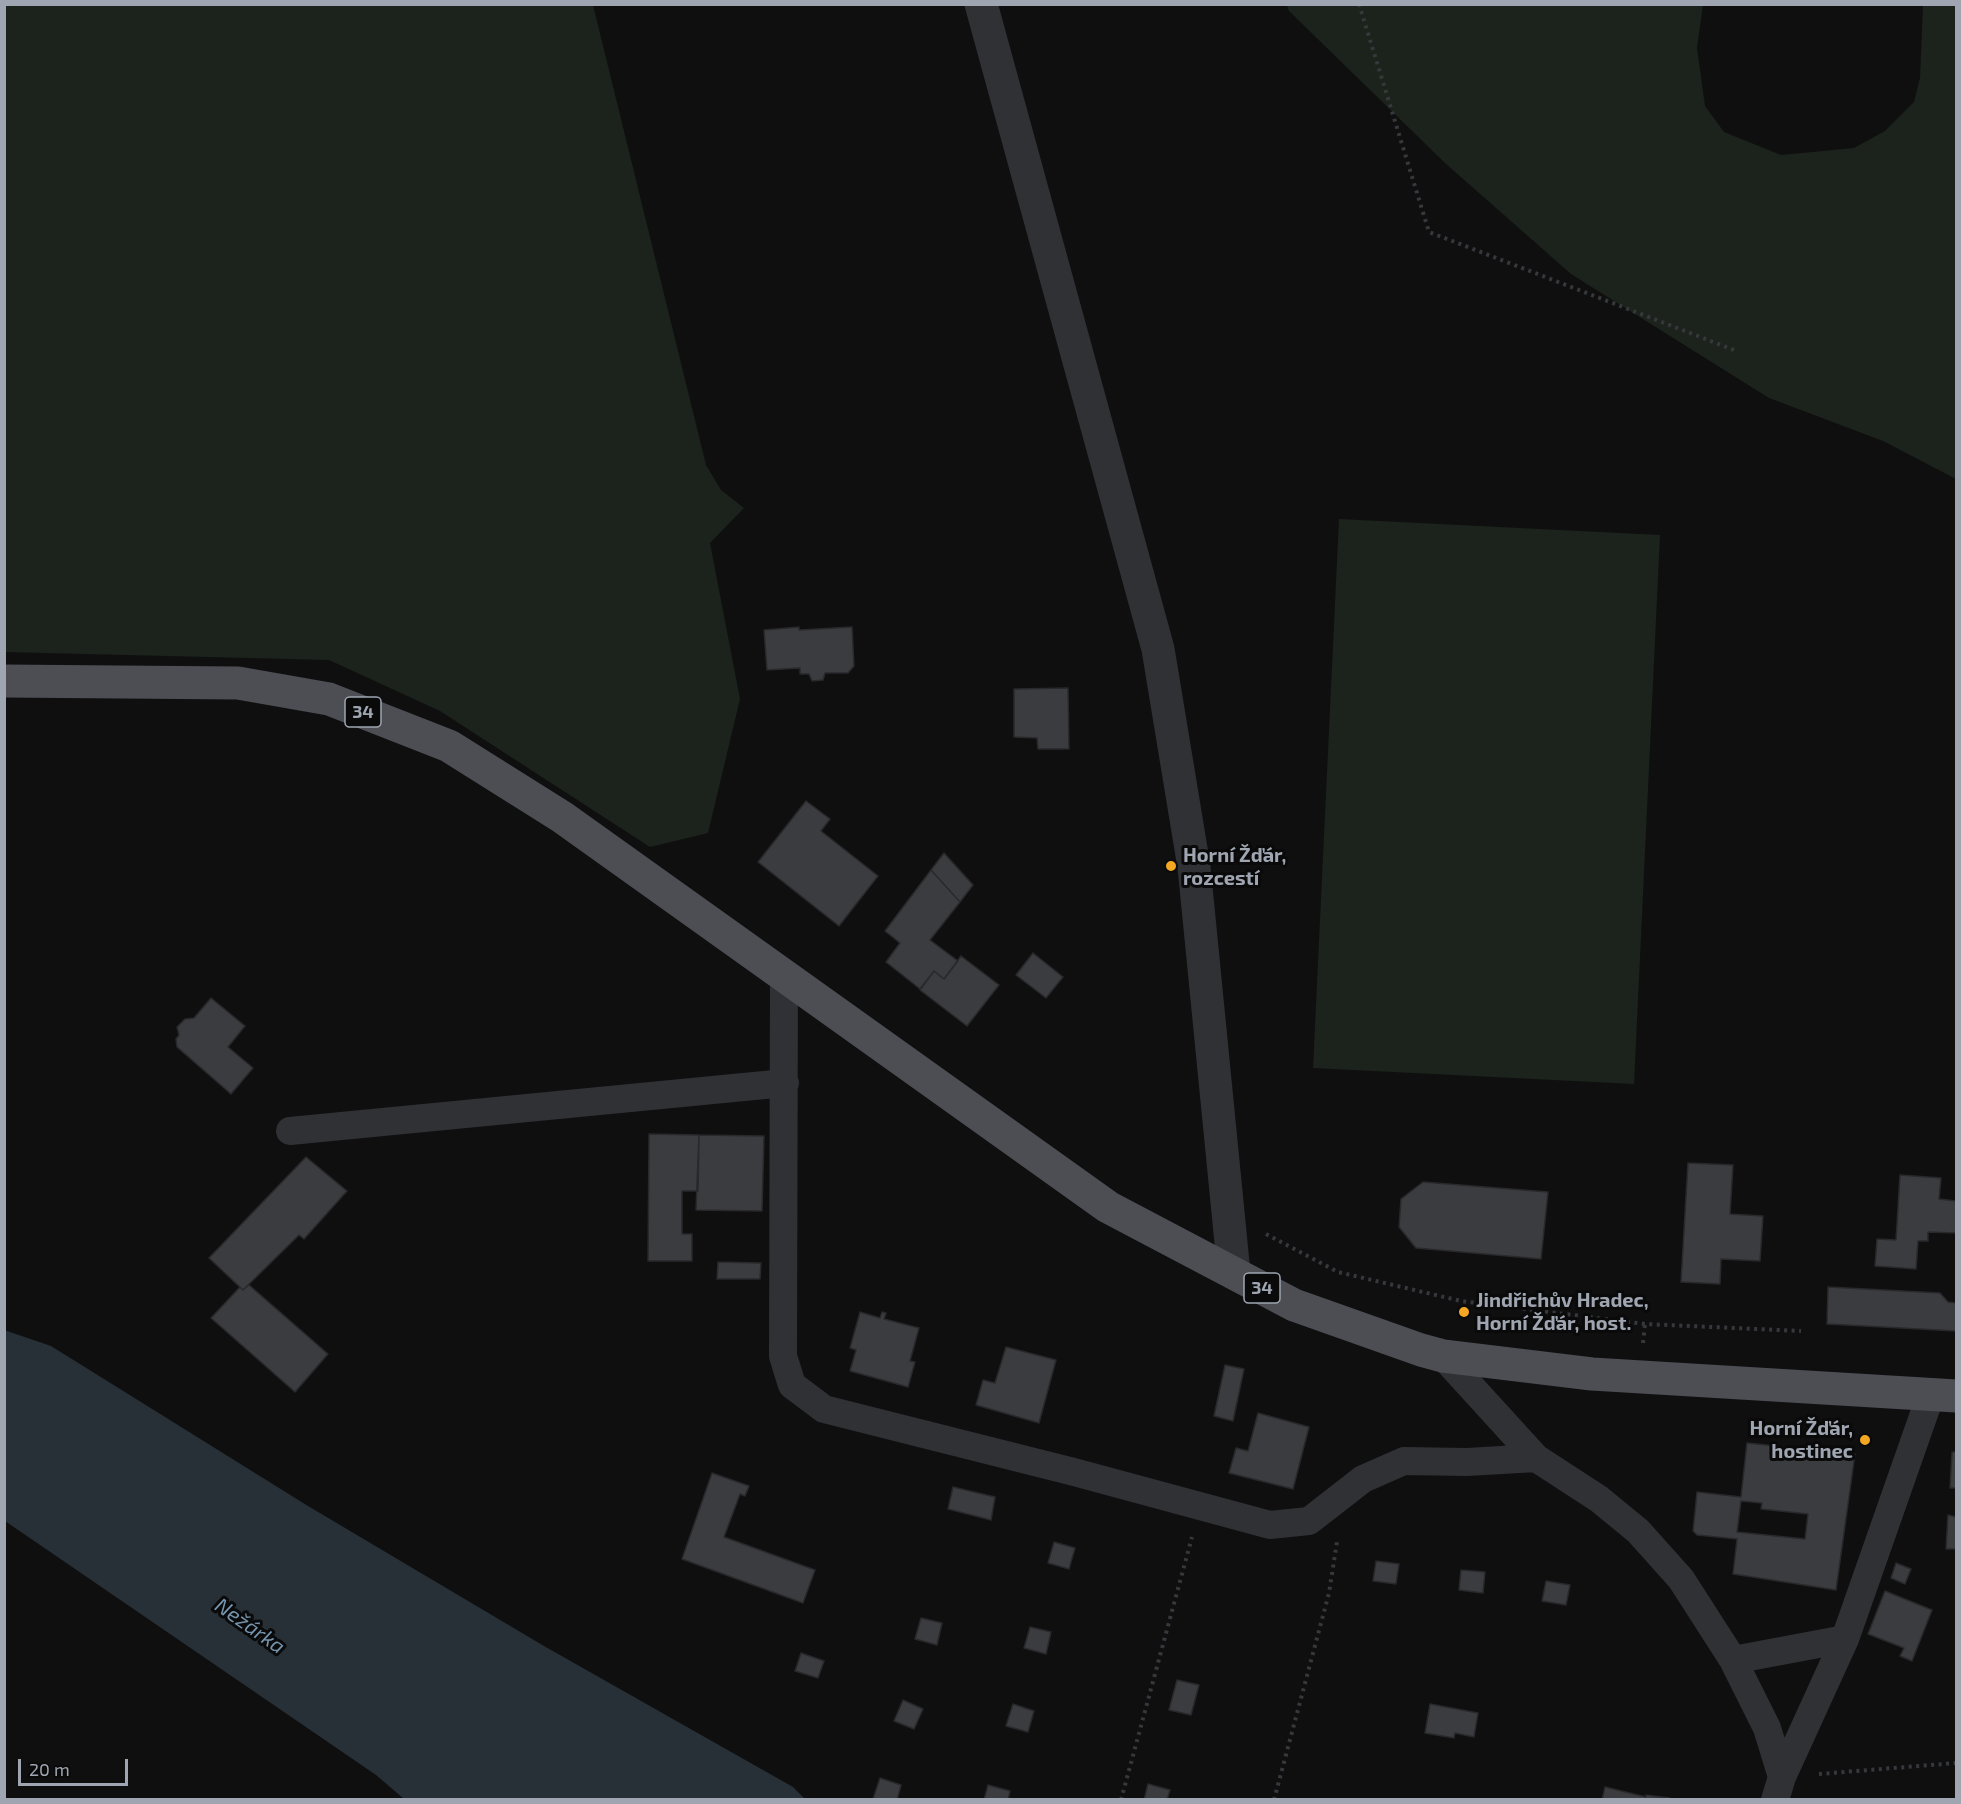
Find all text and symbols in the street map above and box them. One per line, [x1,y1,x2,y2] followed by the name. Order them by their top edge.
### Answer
[345,697,381,727] road number: 34
[1183,843,1286,890] place label: Horní Žďár, rozcestí
[1164,859,1178,873] marker: Horní Žďár, rozcestí
[1244,1273,1280,1303] road number: 34
[1476,1288,1649,1335] place label: Jindřichův Hradec, Horní Žďár, host.
[1457,1305,1471,1319] marker: Jindřichův Hradec, Horní Žďár, host.
[1750,1416,1853,1463] place label: Horní Žďár, hostinec
[1858,1433,1872,1447] marker: Horní Žďár, hostinec
[210,1593,290,1659] water label: Nežárka
[21,1747,130,1785] scale bar
[29,1758,70,1780] text: 20 m

